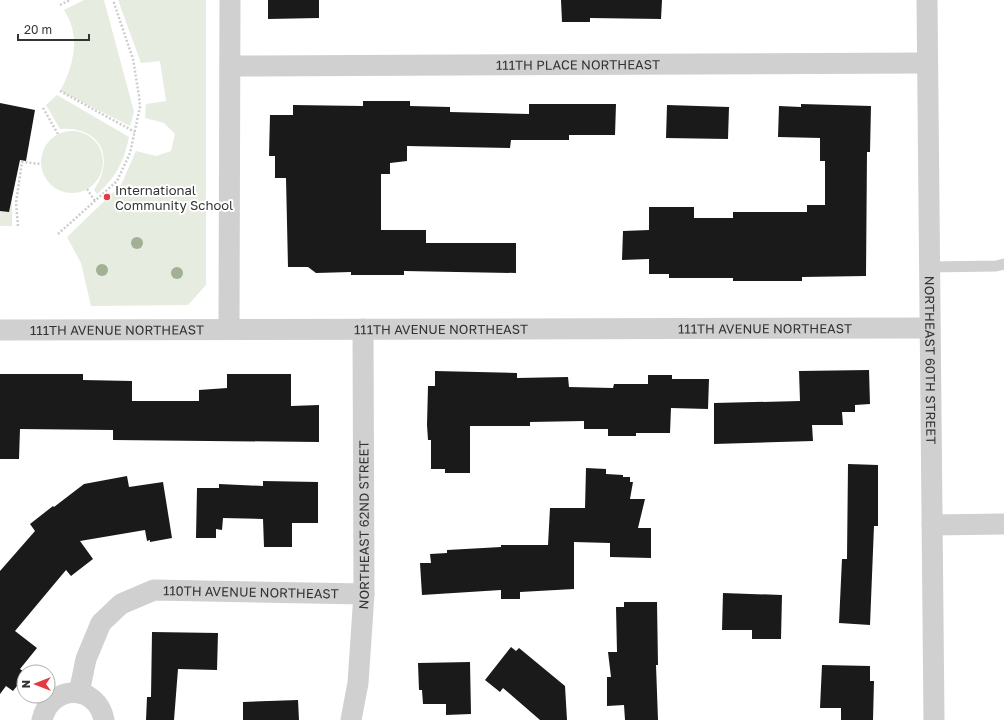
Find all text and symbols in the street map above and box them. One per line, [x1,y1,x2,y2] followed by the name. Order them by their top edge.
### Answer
[18,16,89,42] scale bar
[24,22,52,37] text: 20 m
[496,56,660,73] street label: 111TH PLACE NORTHEAST
[115,182,233,213] place label: International Community School
[102,192,112,202] marker: International Community School
[922,276,939,444] street label: NORTHEAST 60TH STREET
[678,320,852,337] street label: 111TH AVENUE NORTHEAST
[354,321,528,337] street label: 111TH AVENUE NORTHEAST
[30,322,204,338] street label: 111TH AVENUE NORTHEAST
[355,440,372,610] street label: NORTHEAST 62ND STREET
[163,582,339,602] street label: 110TH AVENUE NORTHEAST
[16,664,56,704] north arrow
[19,680,32,688] text: N

